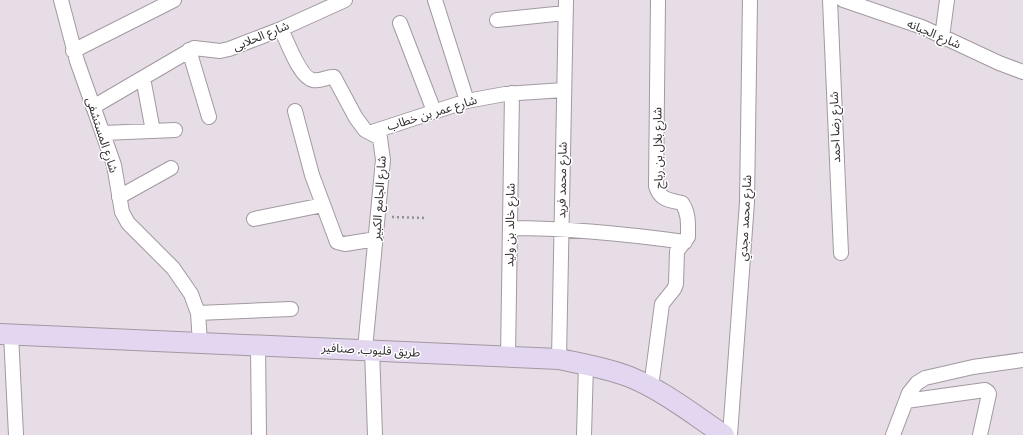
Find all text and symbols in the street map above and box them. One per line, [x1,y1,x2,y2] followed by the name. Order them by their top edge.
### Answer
[904,16,963,53] street label: شارع الجبانه
[230,17,292,55] street label: شارع الحلابى
[826,91,845,163] street label: شارع رضا احمد
[385,92,479,135] street label: شارع عمر بن خطاب
[81,95,122,175] street label: شارع المستشفى
[649,107,668,189] street label: شارع بلال بن رباح
[553,142,572,218] street label: شارع محمد فريد
[368,155,391,242] street label: شارع الجامع الكبير
[735,174,757,262] street label: شارع محمد مجدي
[501,183,520,267] street label: شارع خالد بن وليد
[320,339,421,361] street label: طريق قليوب, صنافير

